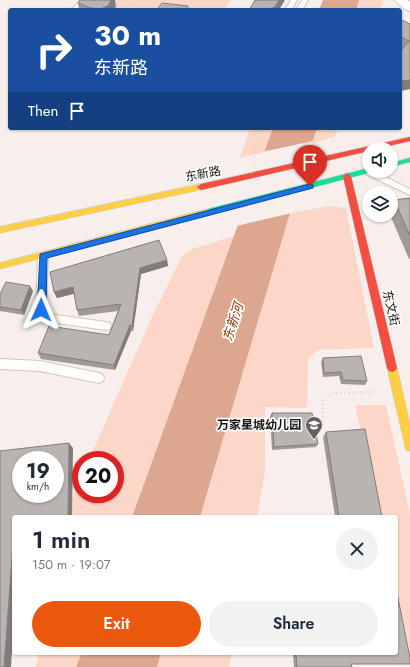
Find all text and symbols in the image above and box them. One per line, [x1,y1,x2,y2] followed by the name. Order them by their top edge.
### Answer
[94,15,161,56] text: 30 m
[28,24,80,76] icon: right
[94,55,148,81] text: 东新路
[28,100,58,122] text: Then
[66,100,88,122] icon: arrive
[362,142,398,222] map controls
[362,142,398,178] button: sound
[293,145,327,186] pin
[299,151,321,173] icon: arrive
[184,162,222,186] street label: 东新路
[362,186,398,222] button: layers
[378,288,404,328] street label: 东文街
[20,289,62,331] position arrow
[218,298,249,343] water label: 东新河
[304,415,324,440] school or university icon: 万家星城幼儿园
[217,416,301,434] place label: 万家星城幼儿园
[72,451,124,503] speed limit sign: 20
[26,457,50,486] text: 19
[27,479,49,494] text: km/h
[32,522,90,557] text: 1 min
[336,528,378,570] button: close
[32,555,111,574] text: 150 m · 19:07
[32,601,201,647] button: Exit
[209,601,378,647] button: Share

